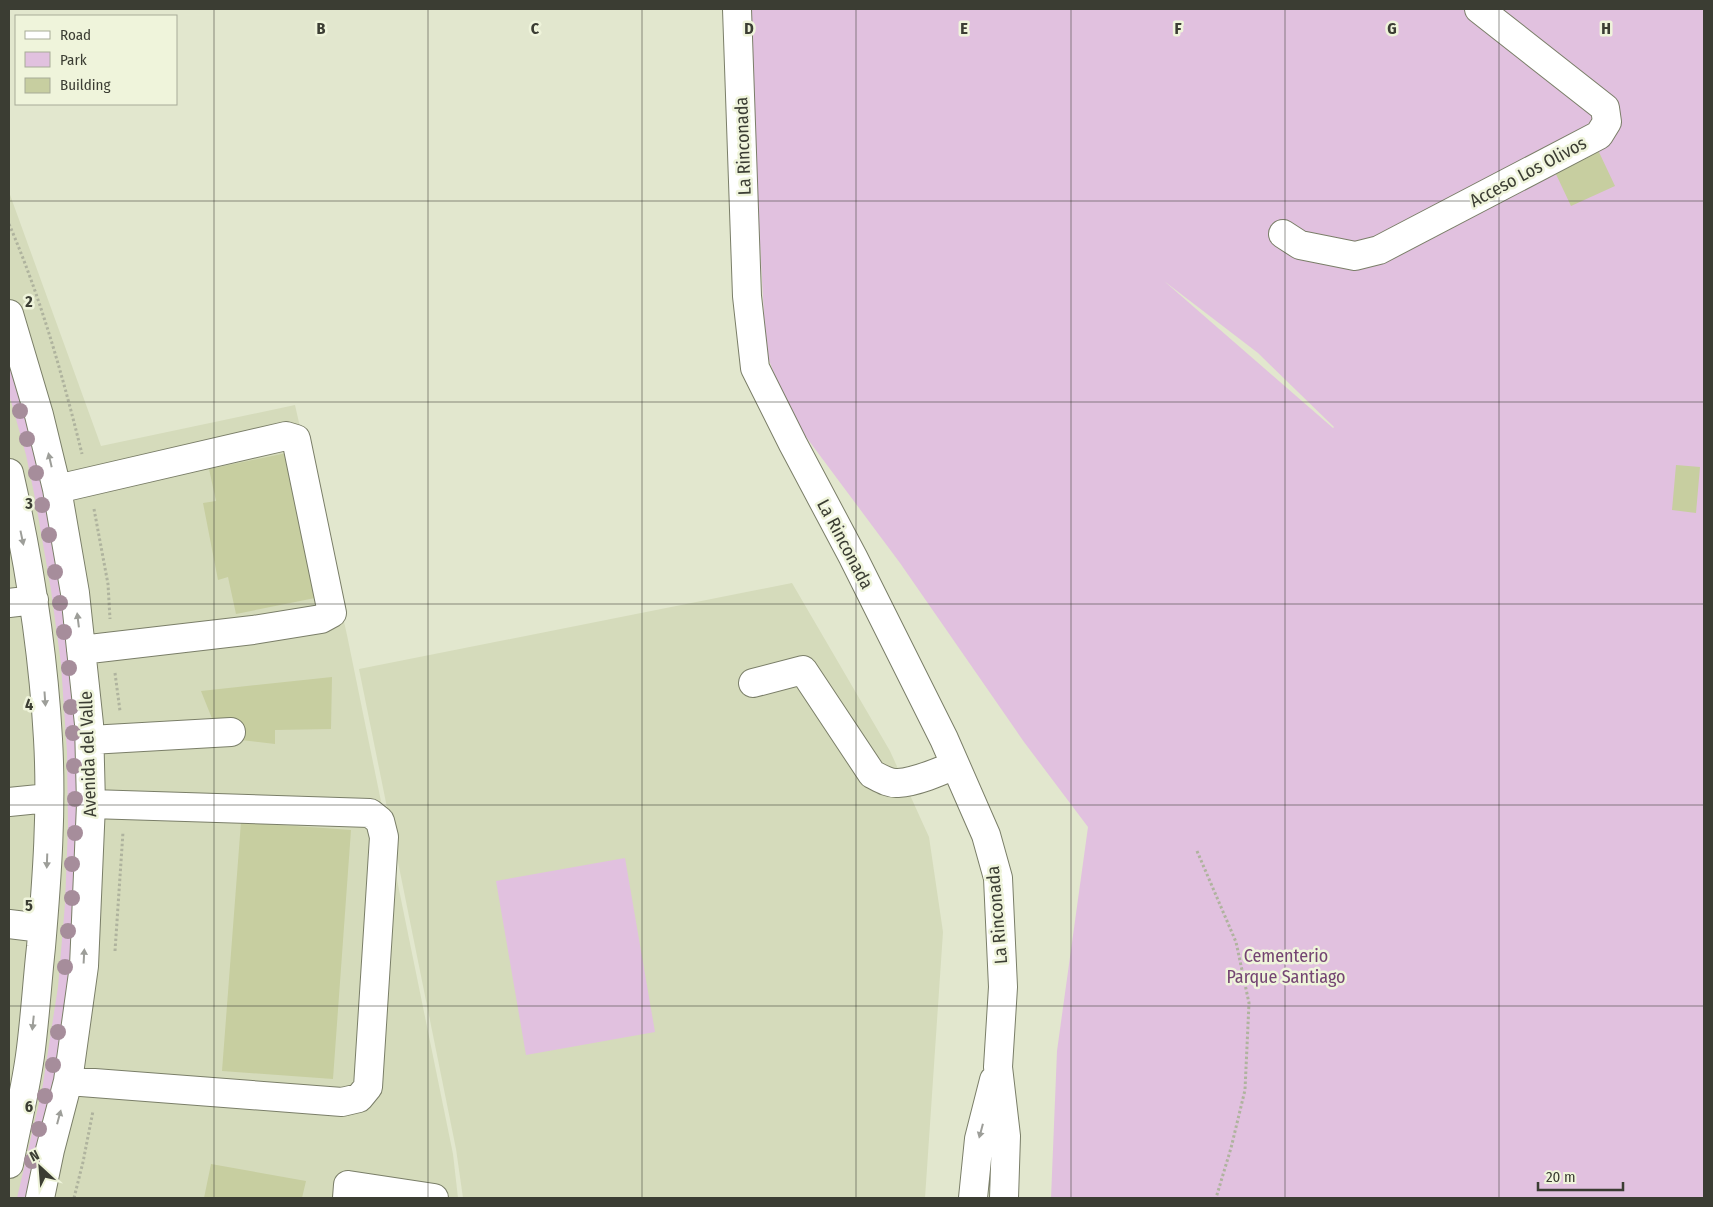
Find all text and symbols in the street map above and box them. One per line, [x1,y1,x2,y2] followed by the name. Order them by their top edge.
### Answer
[15,15,178,105] legend
[317,19,326,38] text: B
[531,19,540,38] text: C
[744,19,754,38] text: D
[960,19,968,38] text: E
[1174,19,1182,38] text: F
[1387,19,1397,38] text: G
[1601,19,1611,38] text: H
[60,26,91,44] text: Road
[60,51,87,69] text: Park
[60,76,111,94] text: Building
[730,96,756,196] street label: La Rinconada
[1466,132,1590,212] street label: Acceso Los Olivos
[24,292,33,311] text: 2
[46,452,54,467] one-way arrow
[24,494,33,513] text: 3
[812,495,878,593] street label: La Rinconada
[18,531,26,546] one-way arrow
[74,611,82,627] one-way arrow
[41,691,49,707] one-way arrow
[75,691,101,817] street label: Avenida del Valle
[25,695,33,714] text: 4
[43,853,51,869] one-way arrow
[982,865,1012,965] street label: La Rinconada
[25,896,33,915] text: 5
[1226,945,1346,988] park label: Cementerio Parque Santiago
[81,948,89,964] one-way arrow
[29,1015,37,1031] one-way arrow
[25,1097,33,1116] text: 6
[55,1109,63,1124] one-way arrow
[976,1123,984,1138] one-way arrow
[15,1142,65,1192] north arrow
[27,1146,42,1165] text: N
[1538,1160,1623,1192] scale bar
[1546,1168,1576,1186] text: 20 m

